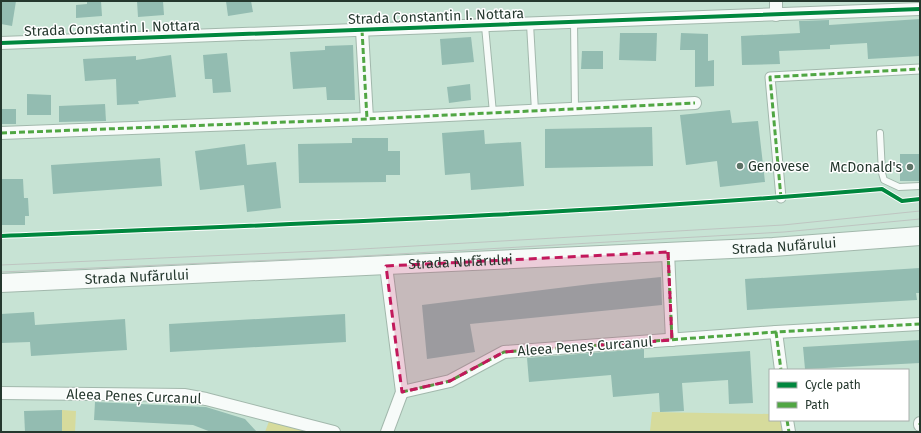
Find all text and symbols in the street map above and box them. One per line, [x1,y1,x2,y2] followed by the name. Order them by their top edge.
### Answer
[348,5,524,28] street label: Strada Constantin I. Nottara
[24,17,200,40] street label: Strada Constantin I. Nottara
[748,158,809,175] place label: Genovese
[830,159,902,176] place label: McDonald's
[735,161,745,171] marker: Genovese
[905,162,915,172] marker: McDonald's
[732,234,837,258] street label: Strada Nufărului
[408,251,513,273] street label: Strada Nufărului
[84,266,189,288] street label: Strada Nufărului
[517,333,653,361] street label: Aleea Peneș Curcanul
[769,369,909,421] legend
[805,378,861,392] text: Cycle path
[66,386,202,408] street label: Aleea Peneș Curcanul
[805,398,829,412] text: Path

